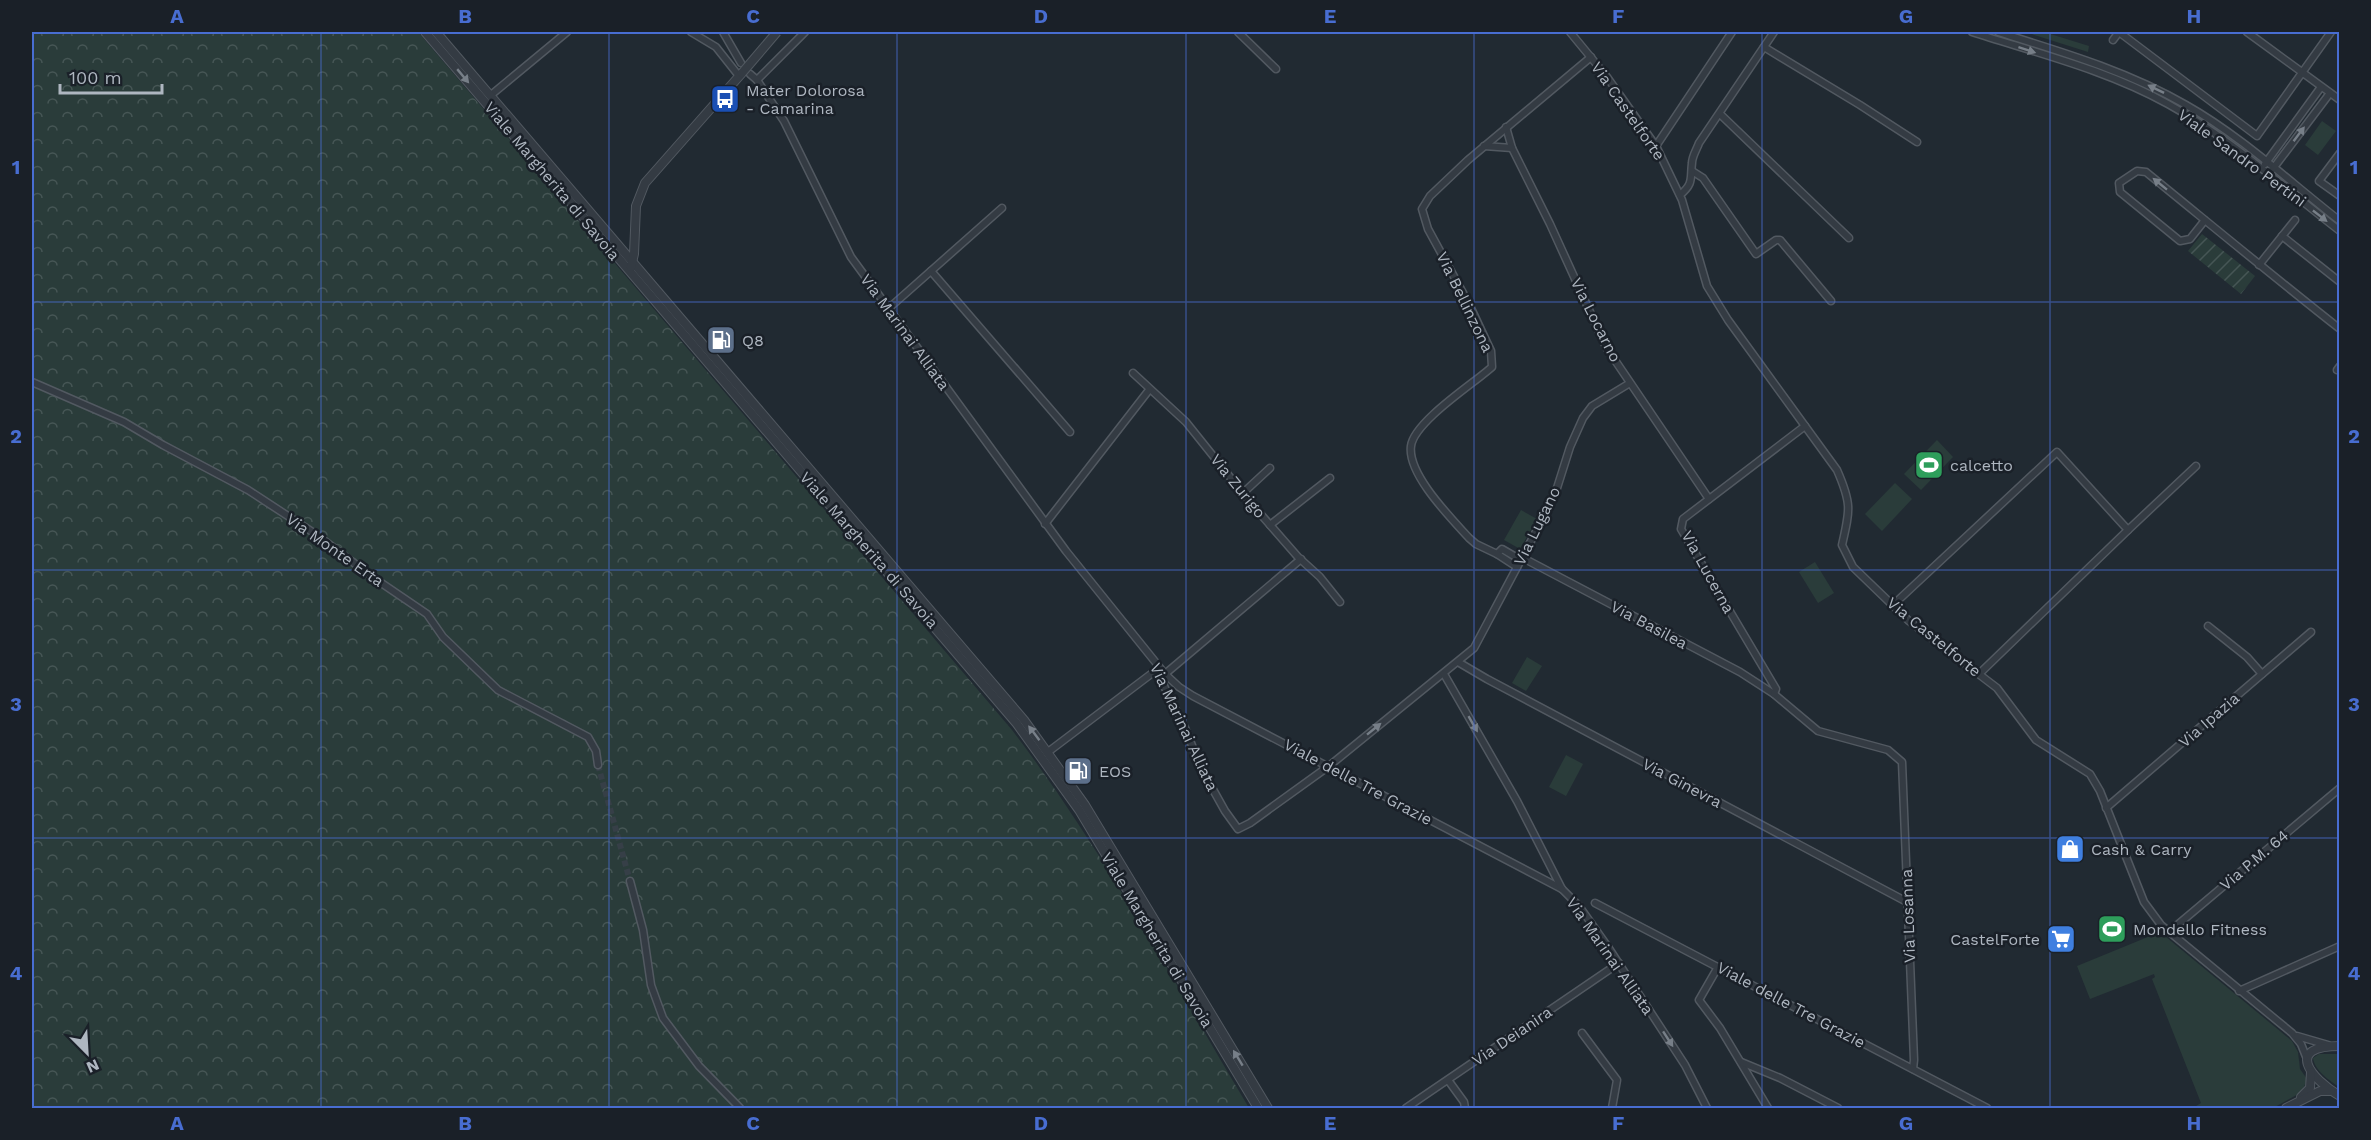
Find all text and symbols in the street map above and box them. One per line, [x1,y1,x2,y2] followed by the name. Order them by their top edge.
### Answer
[170,4,184,28] text: A
[458,4,472,28] text: B
[746,4,760,28] text: C
[1034,4,1048,28] text: D
[1324,4,1336,28] text: E
[1612,4,1624,28] text: F
[1899,4,1913,28] text: G
[2187,4,2201,28] text: H
[2018,45,2036,55] one-way arrow
[60,57,162,95] scale bar
[1587,58,1669,164] street label: Via Castelforte
[69,67,122,88] text: 100 m
[456,68,469,83] one-way arrow
[746,81,865,118] place label: Mater Dolorosa - Camarina
[709,83,741,115] bus stop icon: Mater Dolorosa - Camarina
[2147,84,2164,94] one-way arrow
[480,98,624,264] street label: Viale Margherita di Savoia
[2174,105,2310,211] street label: Viale Sandro Pertini
[2293,127,2305,143] one-way arrow
[12,155,20,179] text: 1
[2350,155,2358,179] text: 1
[2152,177,2168,190] one-way arrow
[2313,210,2328,222] one-way arrow
[1432,249,1498,355] street label: Via Bellinzona
[856,270,954,394] street label: Via Marinai Alliata
[1567,275,1625,365] street label: Via Locarno
[705,324,737,356] fuel station icon: Q8
[742,331,764,350] place label: Q8
[10,424,22,448] text: 2
[2348,424,2360,448] text: 2
[1913,449,1945,481] sports icon: calcetto
[1206,450,1270,522] street label: Via Zurigo
[1950,456,2013,475] place label: calcetto
[796,468,942,632] street label: Viale Margherita di Savoia
[1510,484,1564,568] street label: Via Lugano
[282,509,388,591] street label: Via Monte Erta
[1677,527,1739,617] street label: Via Lucerna
[1883,593,1985,681] street label: Via Castelforte
[1607,597,1691,653] street label: Via Basilea
[1146,660,1222,794] street label: Via Marinai Alliata
[2175,688,2243,752] street label: Via Ipazia
[10,692,22,716] text: 3
[2348,692,2360,716] text: 3
[1468,716,1478,733] one-way arrow
[1367,723,1382,736] one-way arrow
[1028,725,1040,741] one-way arrow
[1281,735,1435,829] street label: Viale delle Tre Grazie
[1639,754,1725,812] street label: Via Ginevra
[1062,755,1094,787] fuel station icon: EOS
[1099,762,1131,781] place label: EOS
[2216,826,2292,894] street label: Via P.M. 64
[2054,833,2086,865] shop icon: Cash & Carry
[2091,840,2192,859] place label: Cash & Carry
[1097,849,1217,1031] street label: Viale Margherita di Savoia
[1897,869,1919,963] street label: Via Losanna
[1562,893,1658,1019] street label: Via Marinai Alliata
[2096,913,2128,945] sports icon: Mondello Fitness
[2133,920,2267,939] place label: Mondello Fitness
[2045,923,2077,955] supermarket icon: CastelForte
[1950,930,2040,949] place label: CastelForte
[1714,958,1868,1052] street label: Viale delle Tre Grazie
[10,961,23,985] text: 4
[2348,961,2361,985] text: 4
[1468,1002,1556,1070] street label: Via Deianira
[57,1023,117,1083] north arrow
[1663,1031,1674,1047] one-way arrow
[1232,1050,1243,1066] one-way arrow
[84,1055,102,1077] text: N
[170,1111,184,1135] text: A
[458,1111,472,1135] text: B
[746,1111,760,1135] text: C
[1034,1111,1048,1135] text: D
[1324,1111,1336,1135] text: E
[1612,1111,1624,1135] text: F
[1899,1111,1913,1135] text: G
[2187,1111,2201,1135] text: H

